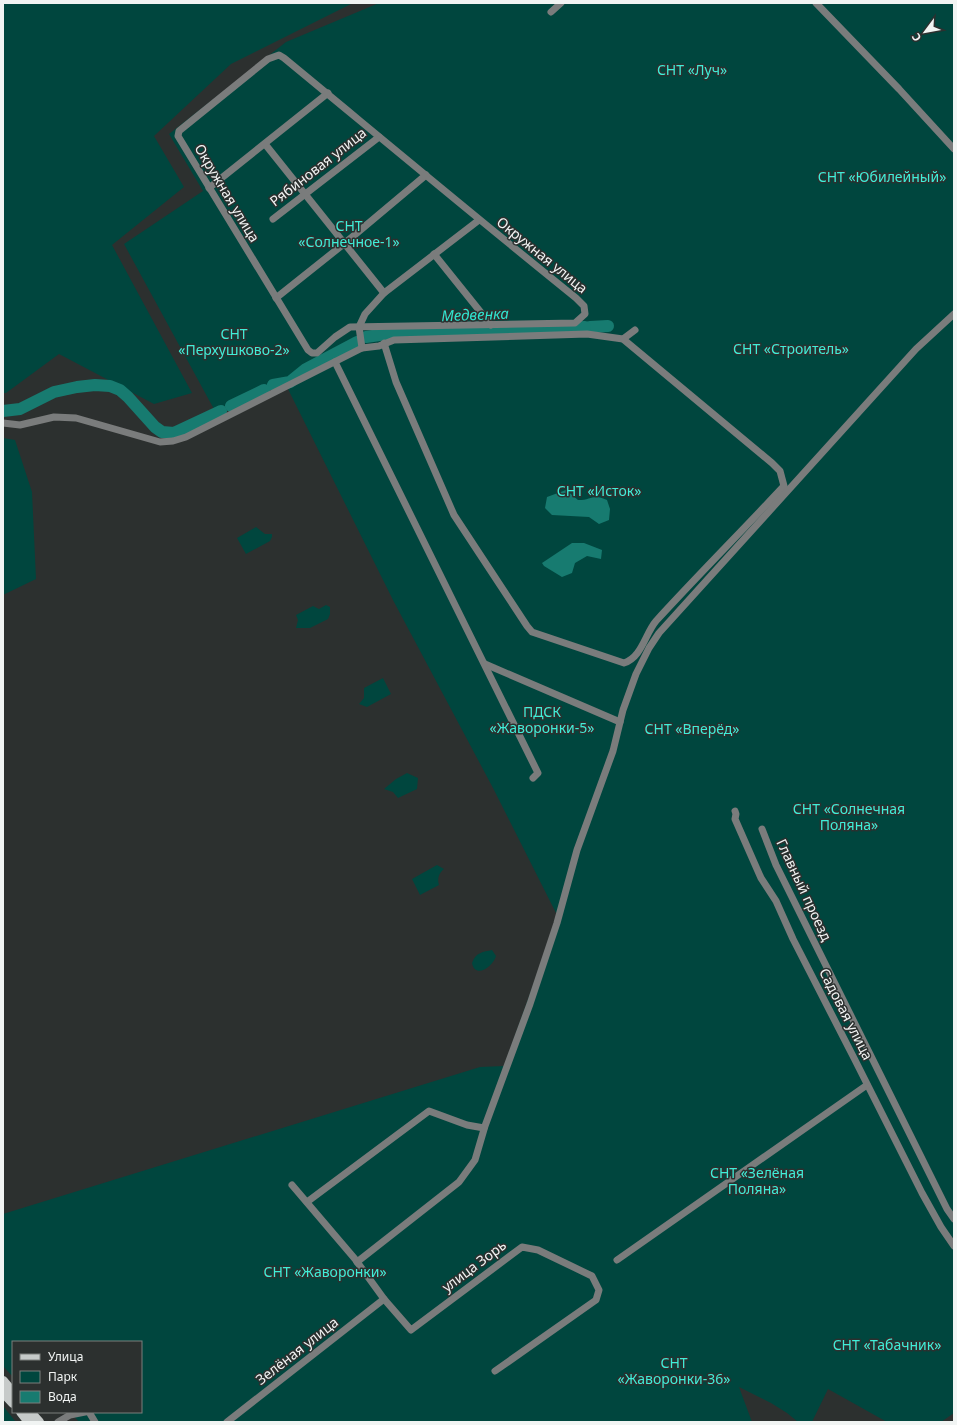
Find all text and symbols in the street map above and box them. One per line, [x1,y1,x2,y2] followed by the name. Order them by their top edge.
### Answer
[905,12,945,52] north arrow
[908,31,924,45] text: С
[657,60,727,79] park label: СНТ «Луч»
[266,123,370,210] street label: Рябиновая улица
[191,140,264,246] street label: Окружная улица
[818,167,946,186] park label: СНТ «Юбилейный»
[493,212,592,297] street label: Окружная улица
[298,216,400,251] park label: СНТ «Солнечное-1»
[441,303,510,325] water label: Медвенка
[178,324,290,359] park label: СНТ «Перхушково-2»
[733,339,849,358] park label: СНТ «Строитель»
[557,481,641,500] park label: СНТ «Исток»
[490,702,594,737] park label: ПДСК «Жаворонки-5»
[645,719,739,738] park label: СНТ «Вперёд»
[793,799,905,834] park label: СНТ «Солнечная Поляна»
[772,836,837,944] street label: Главный проезд
[815,965,878,1063] street label: Садовая улица
[710,1163,804,1198] park label: СНТ «Зелёная Поляна»
[438,1235,510,1296] street label: улица Зорь
[263,1262,387,1281] park label: СНТ «Жаворонки»
[252,1312,342,1389] street label: Зелёная улица
[833,1335,941,1354] park label: СНТ «Табачник»
[12,1341,142,1413] legend
[48,1348,83,1365] text: Улица
[618,1353,730,1388] park label: СНТ «Жаворонки-36»
[48,1368,78,1385] text: Парк
[48,1388,77,1405] text: Вода

